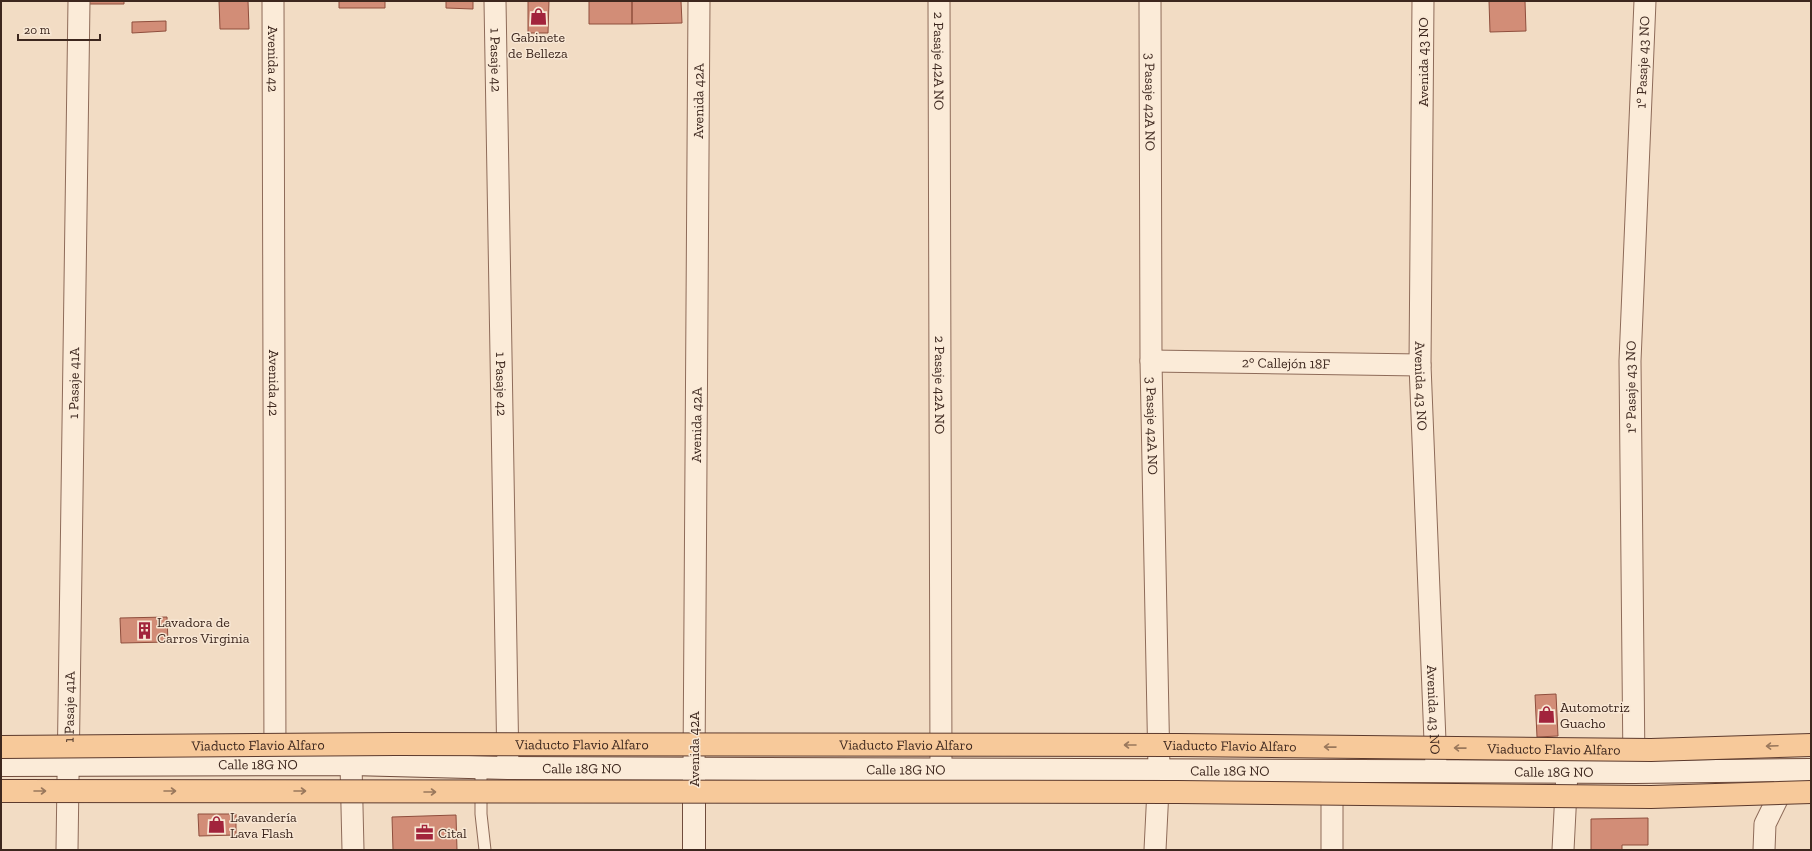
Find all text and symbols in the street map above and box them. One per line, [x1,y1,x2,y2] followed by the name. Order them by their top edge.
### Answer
[528,7,548,27] shop icon: Gabinete de Belleza
[930,12,947,110] street label: 2 Pasaje 42A NO
[18,16,100,42] scale bar
[1633,16,1653,109] street label: 1° Pasaje 43 NO
[1415,17,1432,107] street label: Avenida 43 NO
[24,23,51,37] text: 20 m
[264,26,281,92] street label: Avenida 42
[486,28,505,92] street label: 1 Pasaje 42
[508,29,568,62] place label: Gabinete de Belleza
[1141,53,1158,151] street label: 3 Pasaje 42A NO
[690,62,708,139] street label: Avenida 42A
[931,336,948,434] street label: 2 Pasaje 42A NO
[1622,340,1640,433] street label: 1° Pasaje 43 NO
[1411,341,1431,431] street label: Avenida 43 NO
[65,346,83,419] street label: 1 Pasaje 41A
[265,350,282,416] street label: Avenida 42
[492,352,510,416] street label: 1 Pasaje 42
[1242,354,1331,373] street label: 2° Callejón 18F
[1142,377,1161,475] street label: 3 Pasaje 42A NO
[688,386,705,463] street label: Avenida 42A
[157,614,250,647] place label: Lavadora de Carros Virginia
[134,620,154,640] building icon: Lavadora de Carros Virginia
[1423,665,1444,755] street label: Avenida 43 NO
[61,670,79,743] street label: 1 Pasaje 41A
[1560,699,1630,732] place label: Automotriz Guacho
[1537,705,1557,725] shop icon: Automotriz Guacho
[686,710,703,787] street label: Avenida 42A
[514,736,649,753] street label: Viaducto Flavio Alfaro
[190,737,325,755] street label: Viaducto Flavio Alfaro
[838,737,973,754] street label: Viaducto Flavio Alfaro
[1162,737,1297,755] street label: Viaducto Flavio Alfaro
[1486,740,1621,759] street label: Viaducto Flavio Alfaro
[1124,741,1137,749] one-way arrow
[1766,742,1779,750] one-way arrow
[1324,743,1337,750] one-way arrow
[1454,744,1467,752] one-way arrow
[218,756,298,773] street label: Calle 18G NO
[542,760,622,777] street label: Calle 18G NO
[866,761,946,779] street label: Calle 18G NO
[1190,762,1270,780] street label: Calle 18G NO
[1514,764,1594,781] street label: Calle 18G NO
[33,787,46,795] one-way arrow
[163,787,176,795] one-way arrow
[293,787,306,795] one-way arrow
[423,788,436,796] one-way arrow
[230,809,297,842] place label: Lavandería Lava Flash
[207,815,227,835] shop icon: Lavandería Lava Flash
[415,823,435,843] office icon: Cital
[438,825,467,842] place label: Cital

